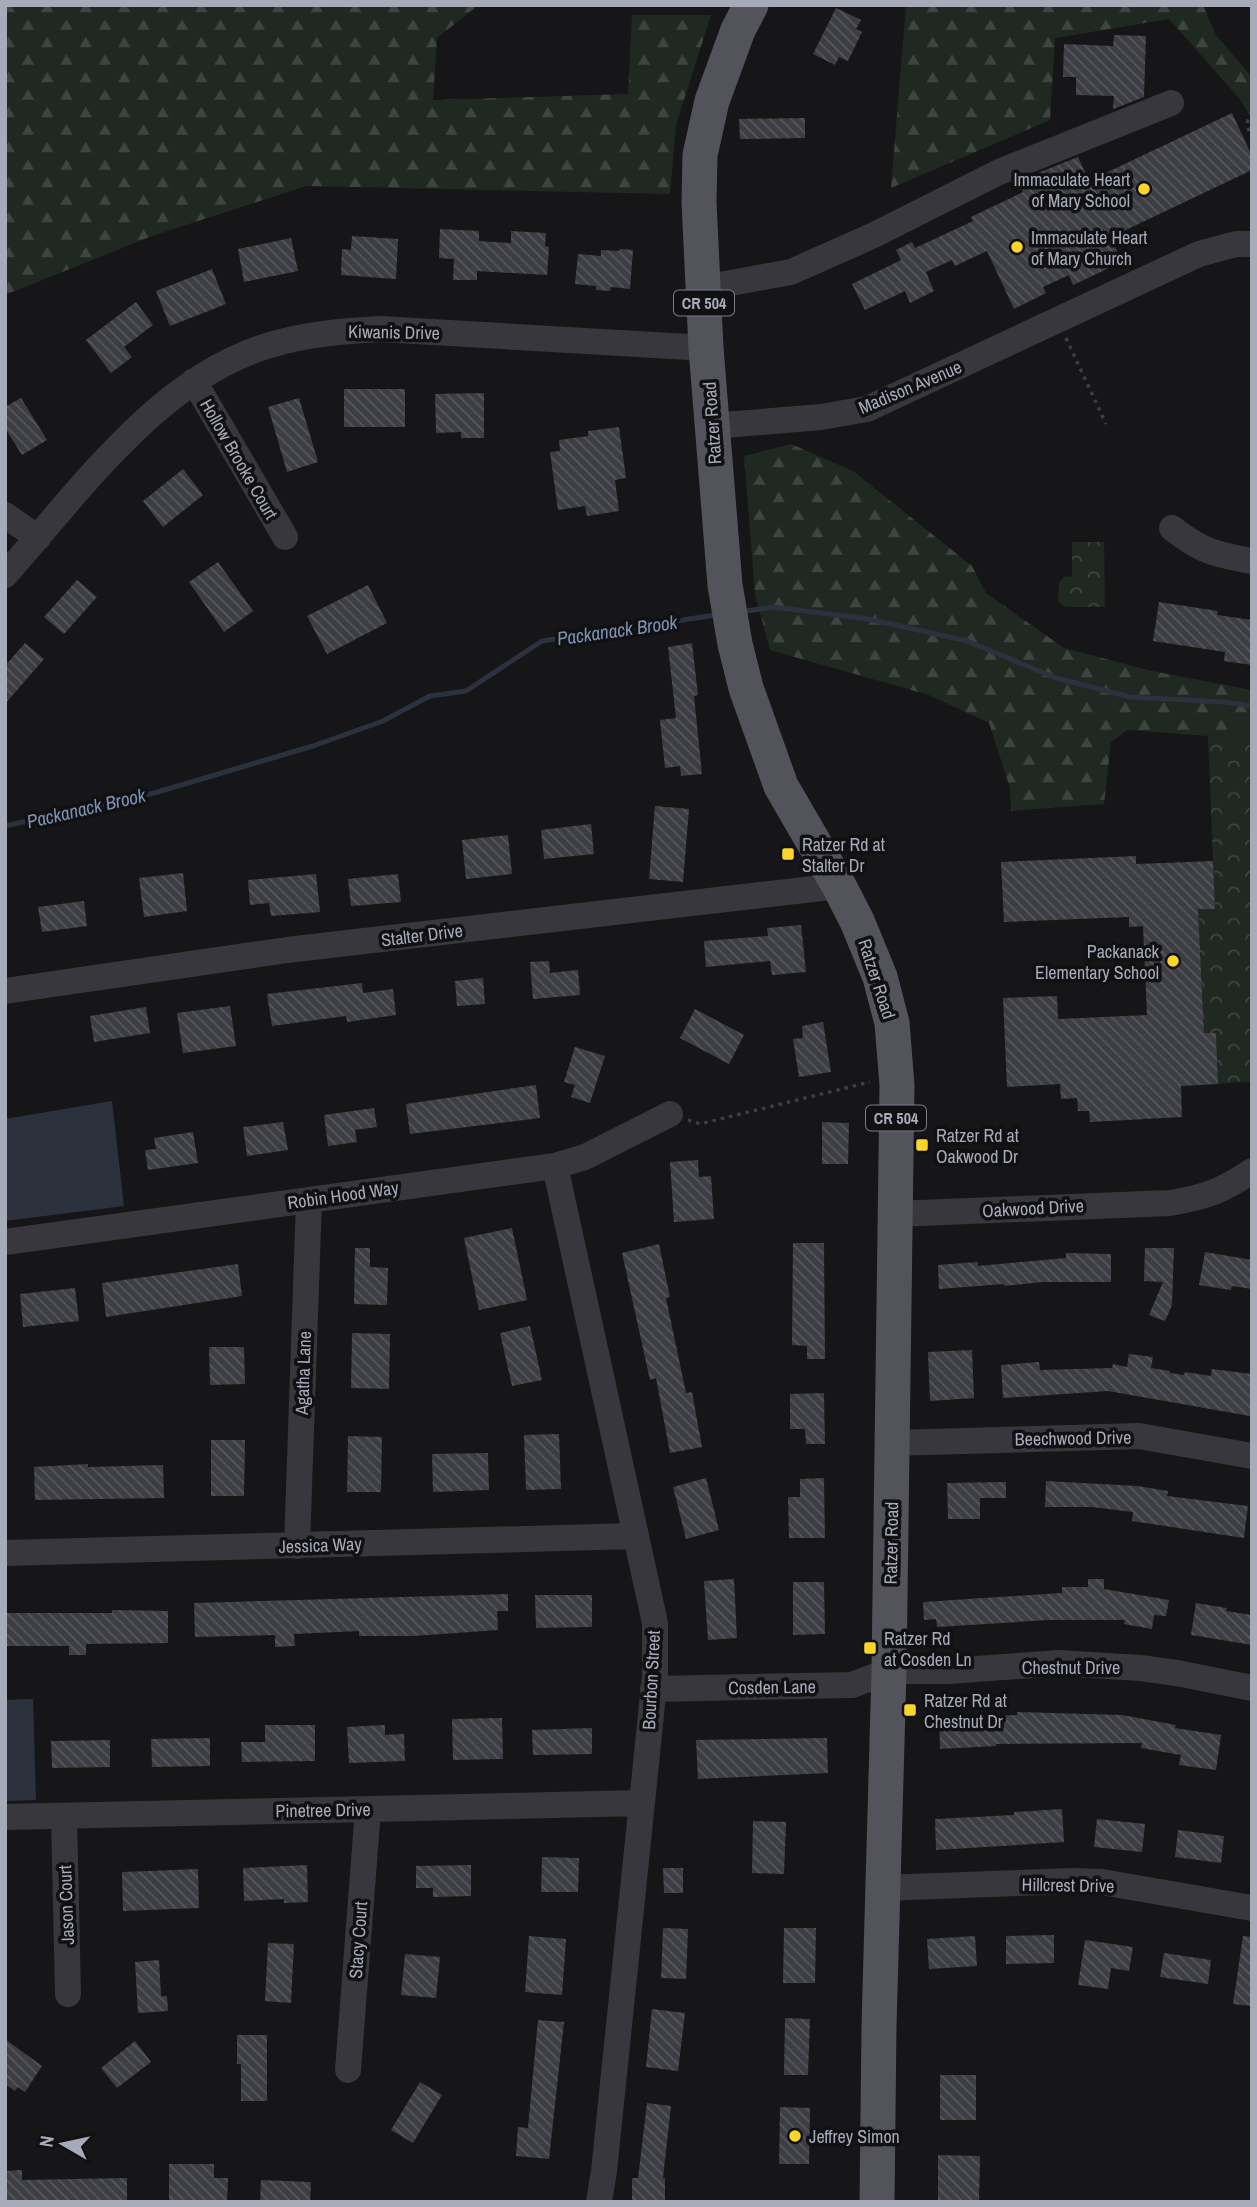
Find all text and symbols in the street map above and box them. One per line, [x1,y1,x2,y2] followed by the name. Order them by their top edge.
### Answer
[1014,167,1130,213] place label: Immaculate Heart of Mary School
[1136,181,1152,197] marker: Immaculate Heart of Mary School
[1031,225,1147,271] place label: Immaculate Heart of Mary Church
[1009,239,1025,255] marker: Immaculate Heart of Mary Church
[674,290,734,316] road number: CR 504
[348,319,440,345] street label: Kiwanis Drive
[855,354,965,420] street label: Madison Avenue
[697,381,727,465] street label: Ratzer Road
[194,394,284,524] street label: Hollow Brooke Court
[555,609,680,651] water label: Packanack Brook
[24,781,149,834] water label: Packanack Brook
[802,832,885,878] place label: Ratzer Rd at Stalter Dr
[780,846,796,862] marker: Ratzer Rd at Stalter Dr
[380,918,464,952] street label: Stalter Drive
[852,936,902,1022] street label: Ratzer Road
[1035,939,1160,985] place label: Packanack Elementary School
[1165,953,1181,969] marker: Packanack Elementary School
[866,1106,926,1130] road number: CR 504
[936,1123,1019,1169] place label: Ratzer Rd at Oakwood Dr
[914,1137,930,1153] marker: Ratzer Rd at Oakwood Dr
[286,1175,401,1215] street label: Robin Hood Way
[982,1193,1084,1223] street label: Oakwood Drive
[289,1331,317,1416] street label: Agatha Lane
[1015,1424,1131,1452] street label: Beechwood Drive
[878,1501,904,1585] street label: Ratzer Road
[278,1531,363,1559] street label: Jessica Way
[884,1626,972,1672] place label: Ratzer Rd at Cosden Ln
[636,1630,666,1730] street label: Bourbon Street
[862,1640,878,1656] marker: Ratzer Rd at Cosden Ln
[1022,1655,1120,1680] street label: Chestnut Drive
[728,1674,816,1700] street label: Cosden Lane
[924,1688,1007,1734] place label: Ratzer Rd at Chestnut Dr
[902,1702,918,1718] marker: Ratzer Rd at Chestnut Dr
[275,1797,371,1823] street label: Pinetree Drive
[52,1865,80,1945] street label: Jason Court
[1021,1872,1115,1898] street label: Hillcrest Drive
[343,1901,373,1979] street label: Stacy Court
[28,2109,98,2179] north arrow
[809,2124,900,2149] place label: Jeffrey Simon
[787,2128,803,2144] marker: Jeffrey Simon
[32,2134,60,2149] text: N

